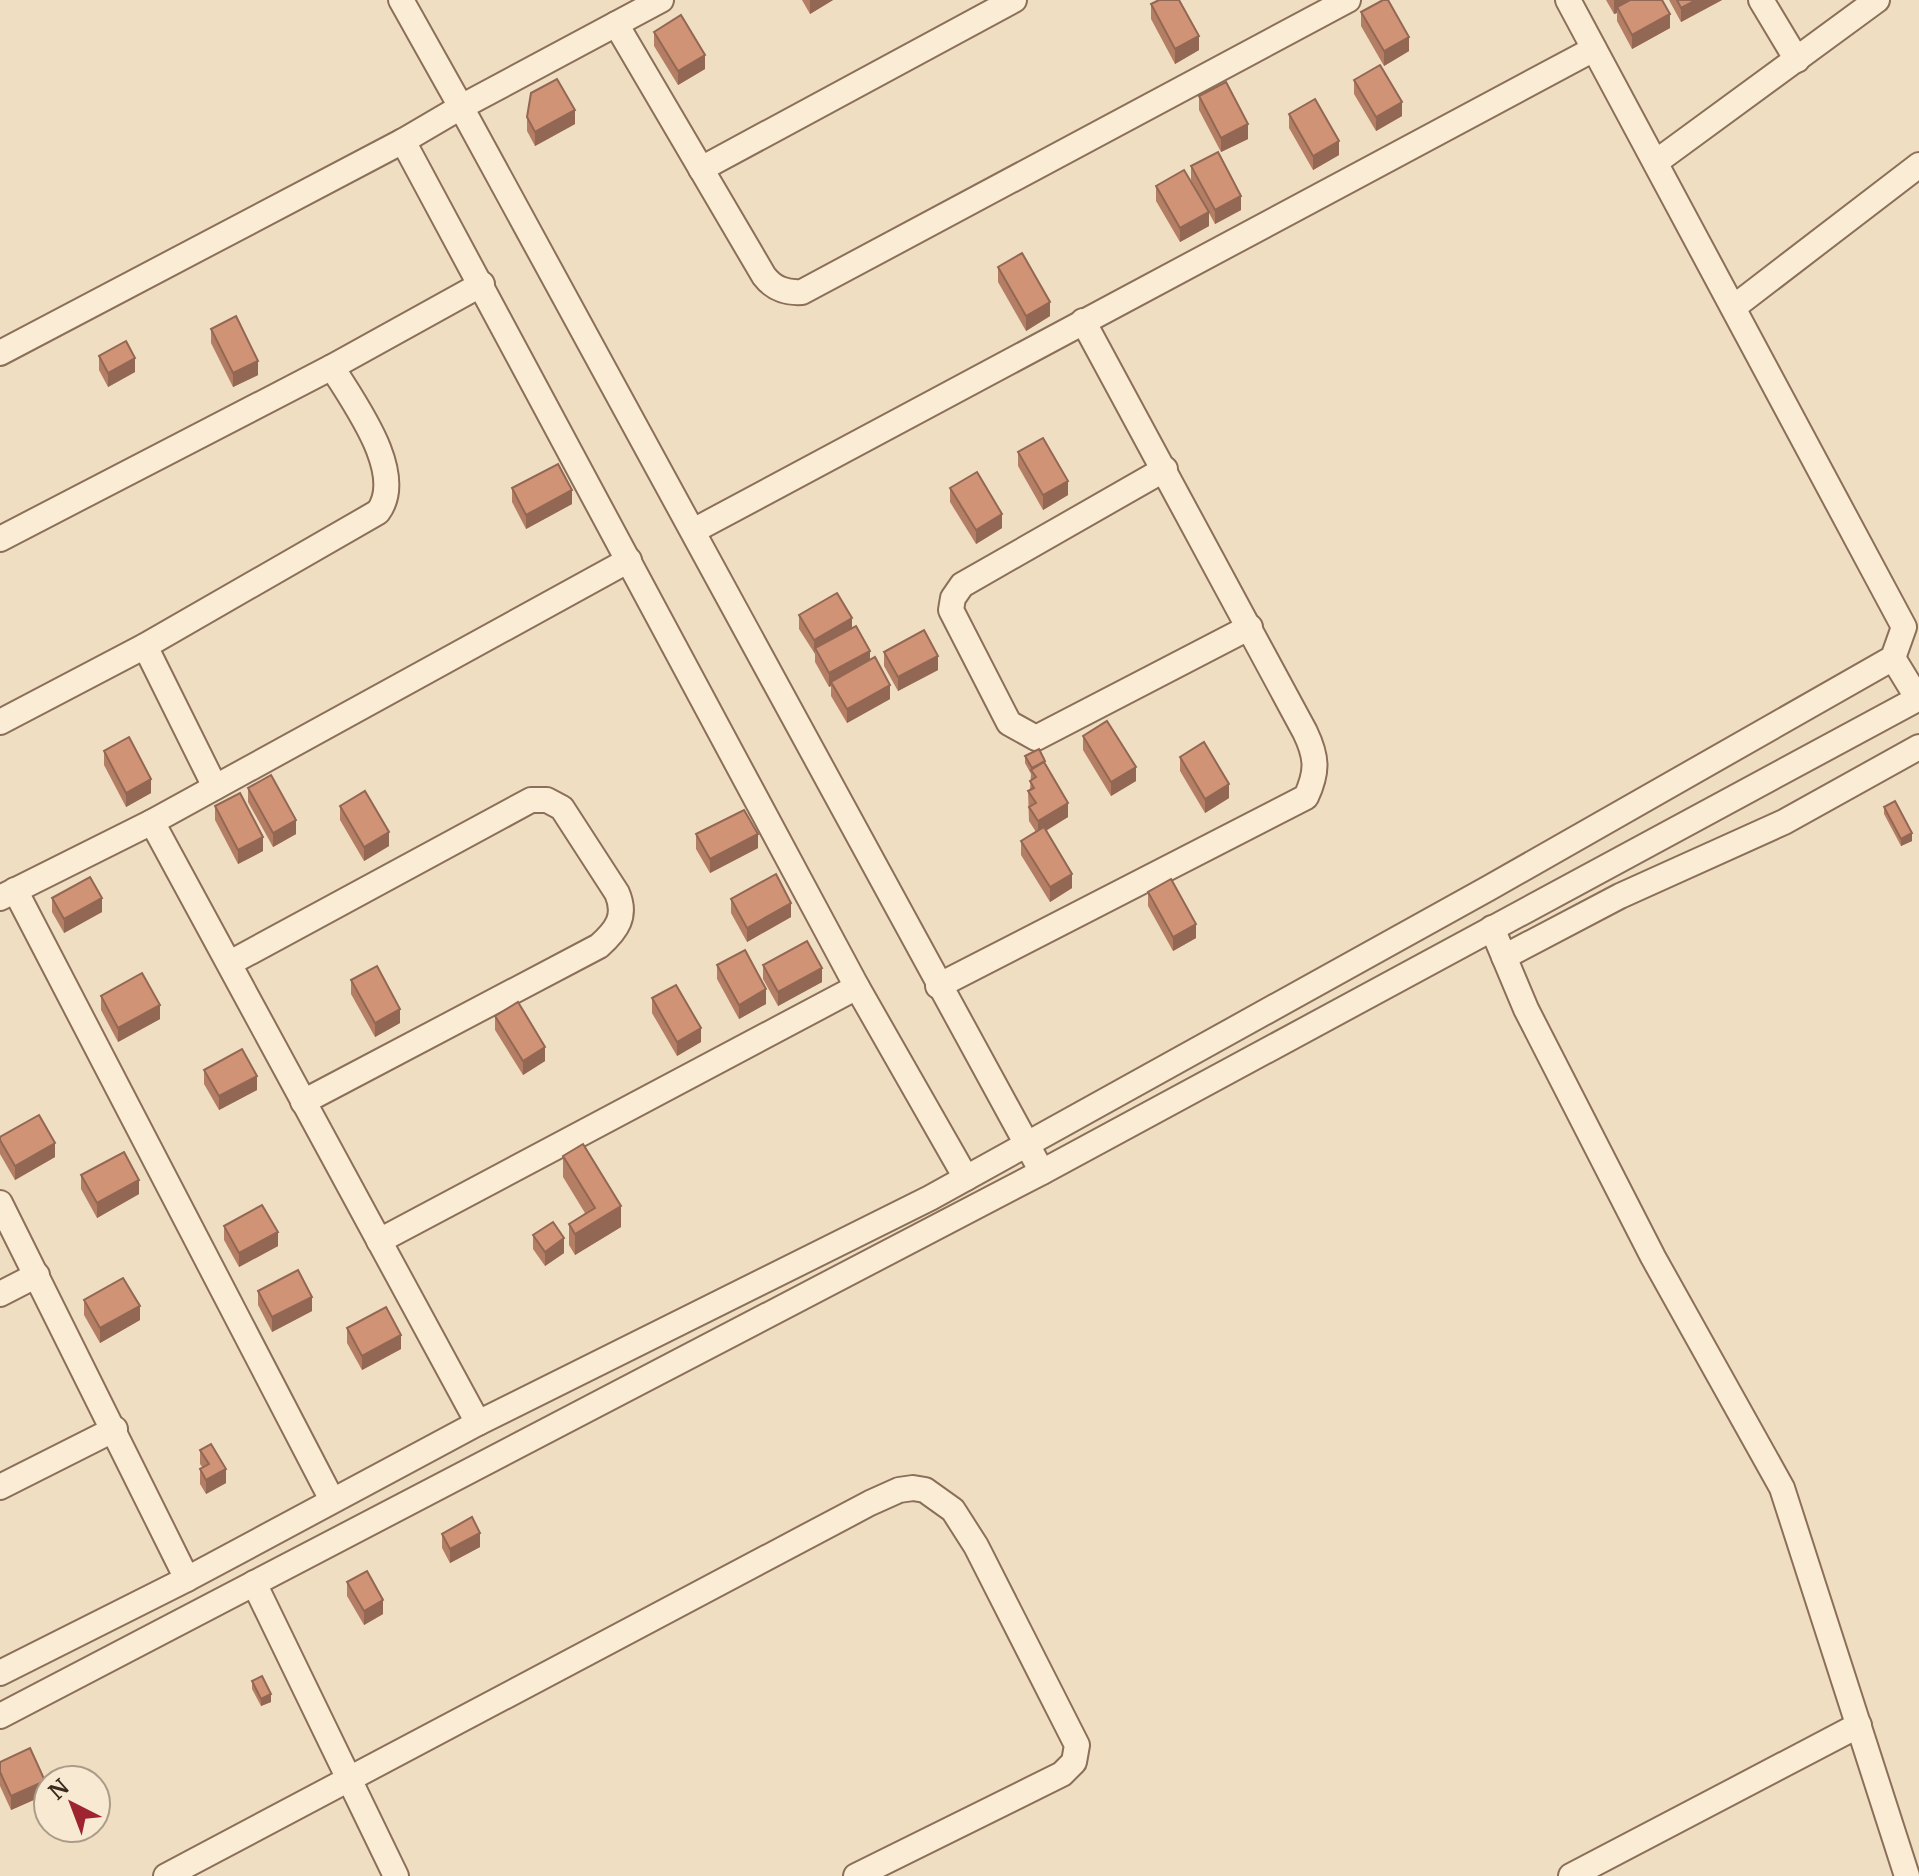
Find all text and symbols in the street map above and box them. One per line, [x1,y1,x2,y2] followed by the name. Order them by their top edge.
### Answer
[32,1764,112,1844] north arrow
[43,1773,75,1805] text: N

